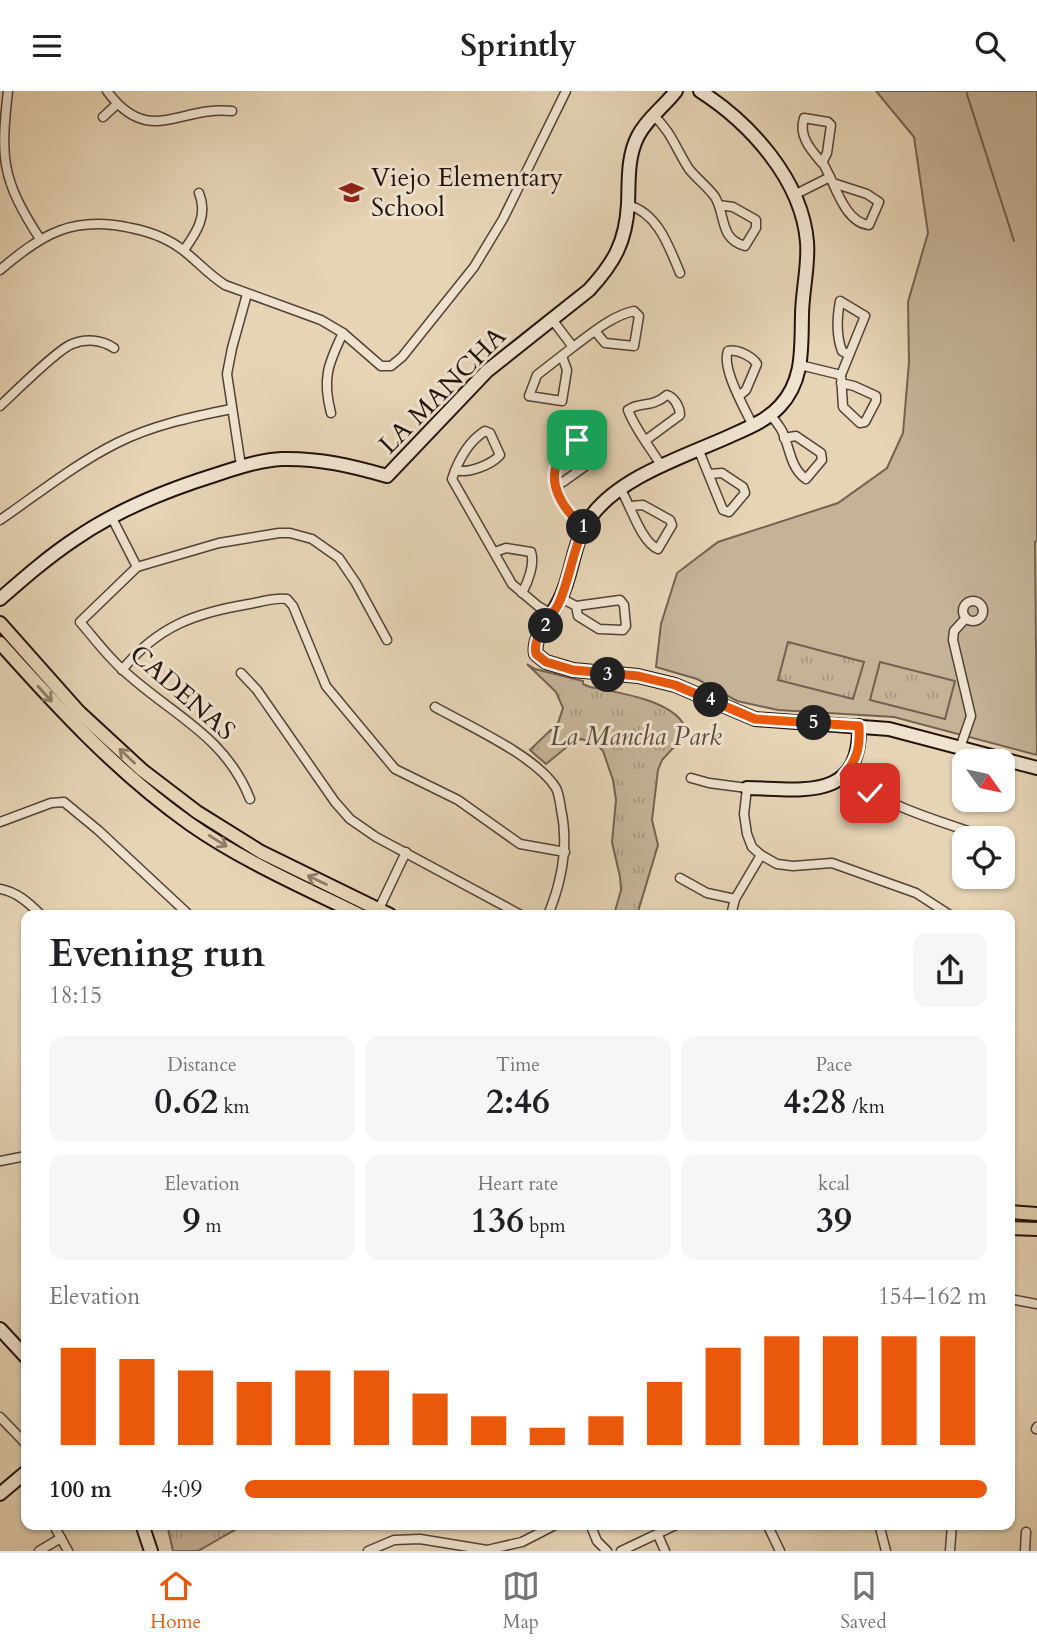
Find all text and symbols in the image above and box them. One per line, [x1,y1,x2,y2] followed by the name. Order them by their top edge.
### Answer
[460,24,577,68] text: Sprintly
[28,27,66,65] icon: menu
[971,27,1009,65] icon: search
[371,160,564,225] place label: Viejo Elementary School
[337,178,365,206] school or university icon: Viejo Elementary School
[371,319,514,462] street label: LA MANCHA
[547,410,607,470] pin
[558,421,596,459] icon: arrive
[566,509,602,544] pin: 1
[579,513,588,539] text: 1
[528,609,564,643] pin: 2
[541,612,550,638] text: 2
[122,637,243,748] street label: CADENAS
[590,657,626,693] pin: 3
[603,661,612,687] text: 3
[694,683,728,717] pin: 4
[37,685,54,702] one-way arrow
[706,686,715,712] text: 4
[796,705,832,741] pin: 5
[809,709,818,735] text: 5
[550,719,722,754] park label: La Mancha Park
[119,748,136,765] one-way arrow
[952,749,1015,812] north arrow
[952,749,1015,889] map controls
[840,763,900,823] pin
[851,774,889,812] icon: check
[952,826,1015,889] button: locate
[208,833,227,848] one-way arrow
[307,872,328,886] one-way arrow
[49,928,265,980] text: Evening run
[913,933,987,1007] button: share
[49,980,102,1011] text: 18:15
[167,1052,237,1078] text: Distance
[496,1052,540,1078] text: Time
[816,1052,852,1078] text: Pace
[154,1078,218,1126] text: 0.62
[486,1078,550,1126] text: 2:46
[783,1078,847,1126] text: 4:28
[218,1094,250,1120] text: km
[847,1094,885,1120] text: /km
[164,1171,240,1197] text: Elevation
[478,1171,558,1197] text: Heart rate
[818,1171,850,1197] text: kcal
[182,1197,200,1245] text: 9
[470,1197,524,1245] text: 136
[816,1197,852,1245] text: 39
[200,1213,222,1239] text: m
[524,1213,566,1239] text: bpm
[49,1281,140,1312] text: Elevation
[878,1281,987,1312] text: 154–162 m
[49,1474,112,1505] text: 100 m
[161,1474,202,1505] text: 4:09
[150,1567,201,1635] tab: Home
[502,1567,540,1635] tab: Map
[841,1567,887,1635] tab: Saved

